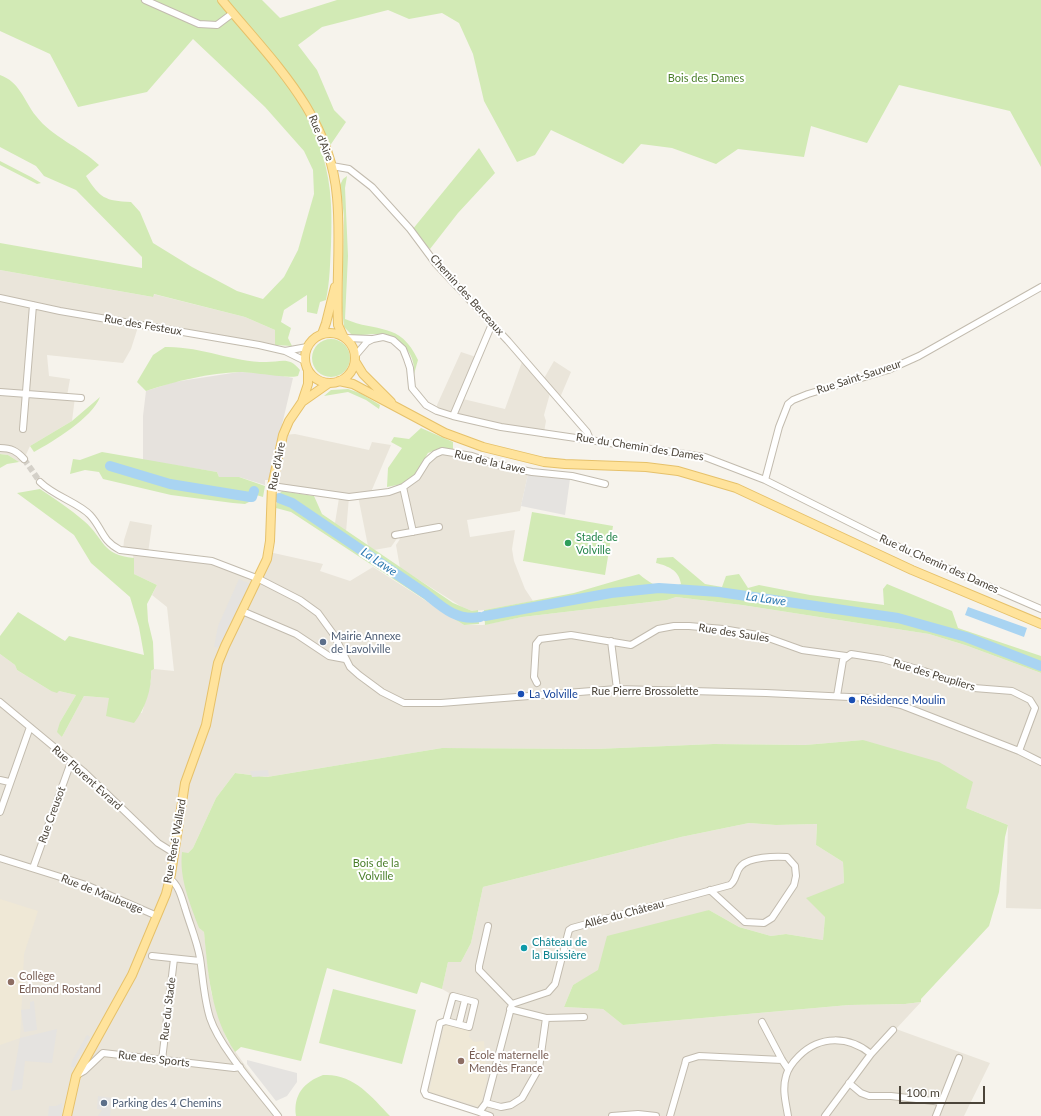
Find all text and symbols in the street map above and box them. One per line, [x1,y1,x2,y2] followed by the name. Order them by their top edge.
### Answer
[668,71,744,85] park label: Bois des Dames
[306,113,336,163] street label: Rue d'Aire
[427,252,507,338] street label: Chemin des Berceaux
[103,312,183,338] street label: Rue des Festeux
[815,357,903,397] street label: Rue Saint-Sauveur
[575,430,705,464] street label: Rue du Chemin des Dames
[266,441,288,491] street label: Rue d'Aire
[453,447,527,477] street label: Rue de la Lawe
[576,530,618,556] place label: Stade de Volville
[877,532,1001,596] street label: Rue du Chemin des Dames
[563,538,573,548] marker: Stade de Volville
[358,545,400,579] water label: La Lawe
[745,589,787,609] water label: La Lawe
[698,621,770,645] street label: Rue des Saules
[331,629,401,655] place label: Mairie Annexe de Lavolville
[318,637,328,647] marker: Mairie Annexe de Lavolville
[891,656,977,694] street label: Rue des Peupliers
[591,684,699,698] street label: Rue Pierre Brossolette
[529,687,578,701] place label: La Volville
[516,689,526,699] marker: La Volville
[860,693,945,707] place label: Résidence Moulin
[847,695,857,705] marker: Résidence Moulin
[49,743,125,813] street label: Rue Florent Evrard
[36,785,68,845] street label: Rue Creusot
[161,798,189,884] street label: Rue René Wallard
[353,856,399,882] park label: Bois de la Volville
[59,872,145,916] street label: Rue de Maubeuge
[583,897,665,931] street label: Allée du Château
[532,935,587,961] place label: Château de la Buissière
[519,943,529,953] marker: Château de la Buissière
[19,969,101,995] place label: Collège Edmond Rostand
[6,977,16,987] marker: Collège Edmond Rostand
[158,977,178,1041] street label: Rue du Stade
[117,1048,191,1070] street label: Rue des Sports
[469,1048,549,1074] place label: École maternelle Mendès France
[456,1056,466,1066] marker: École maternelle Mendès France
[901,1078,987,1104] scale bar
[906,1085,940,1100] text: 100 m
[112,1096,221,1110] place label: Parking des 4 Chemins
[99,1098,109,1108] marker: Parking des 4 Chemins

